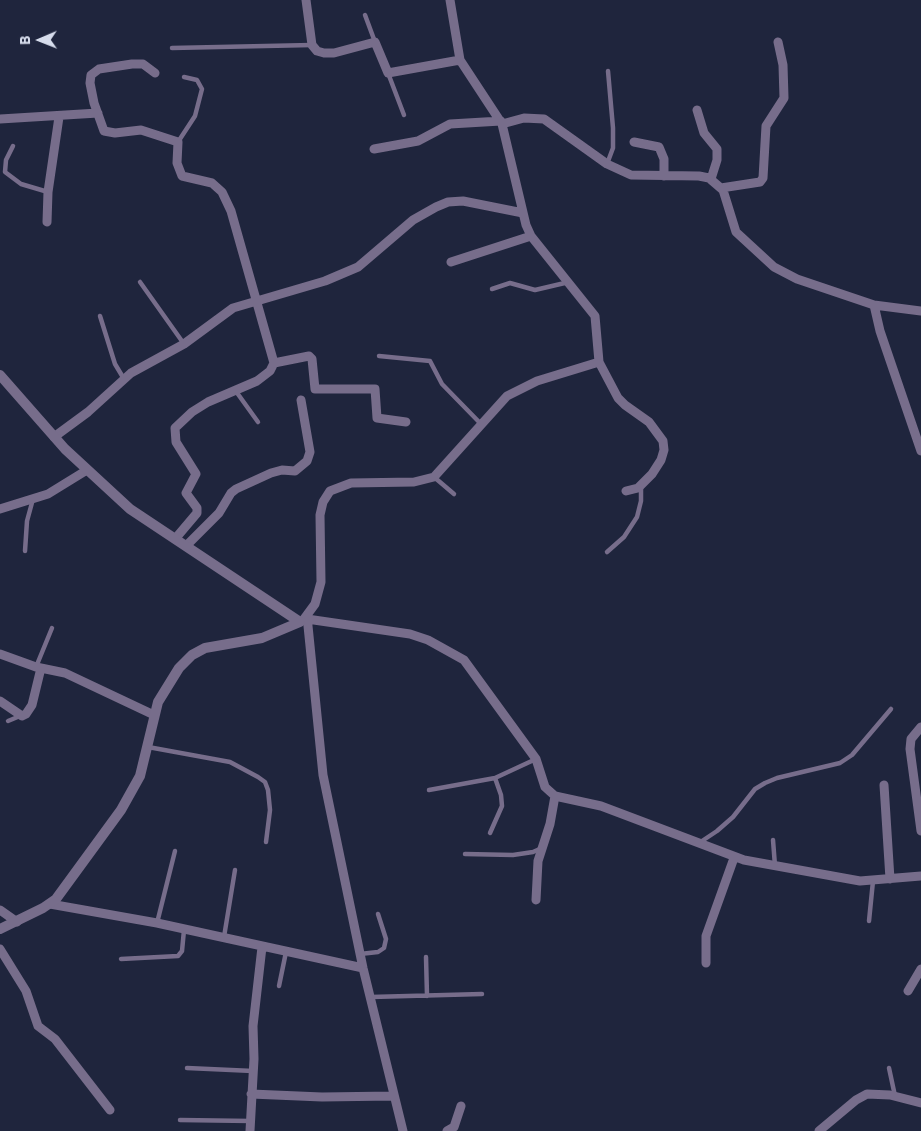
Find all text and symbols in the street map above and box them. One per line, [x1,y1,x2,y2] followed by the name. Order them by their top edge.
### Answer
[15,15,65,65] north arrow
[16,35,34,45] text: B

